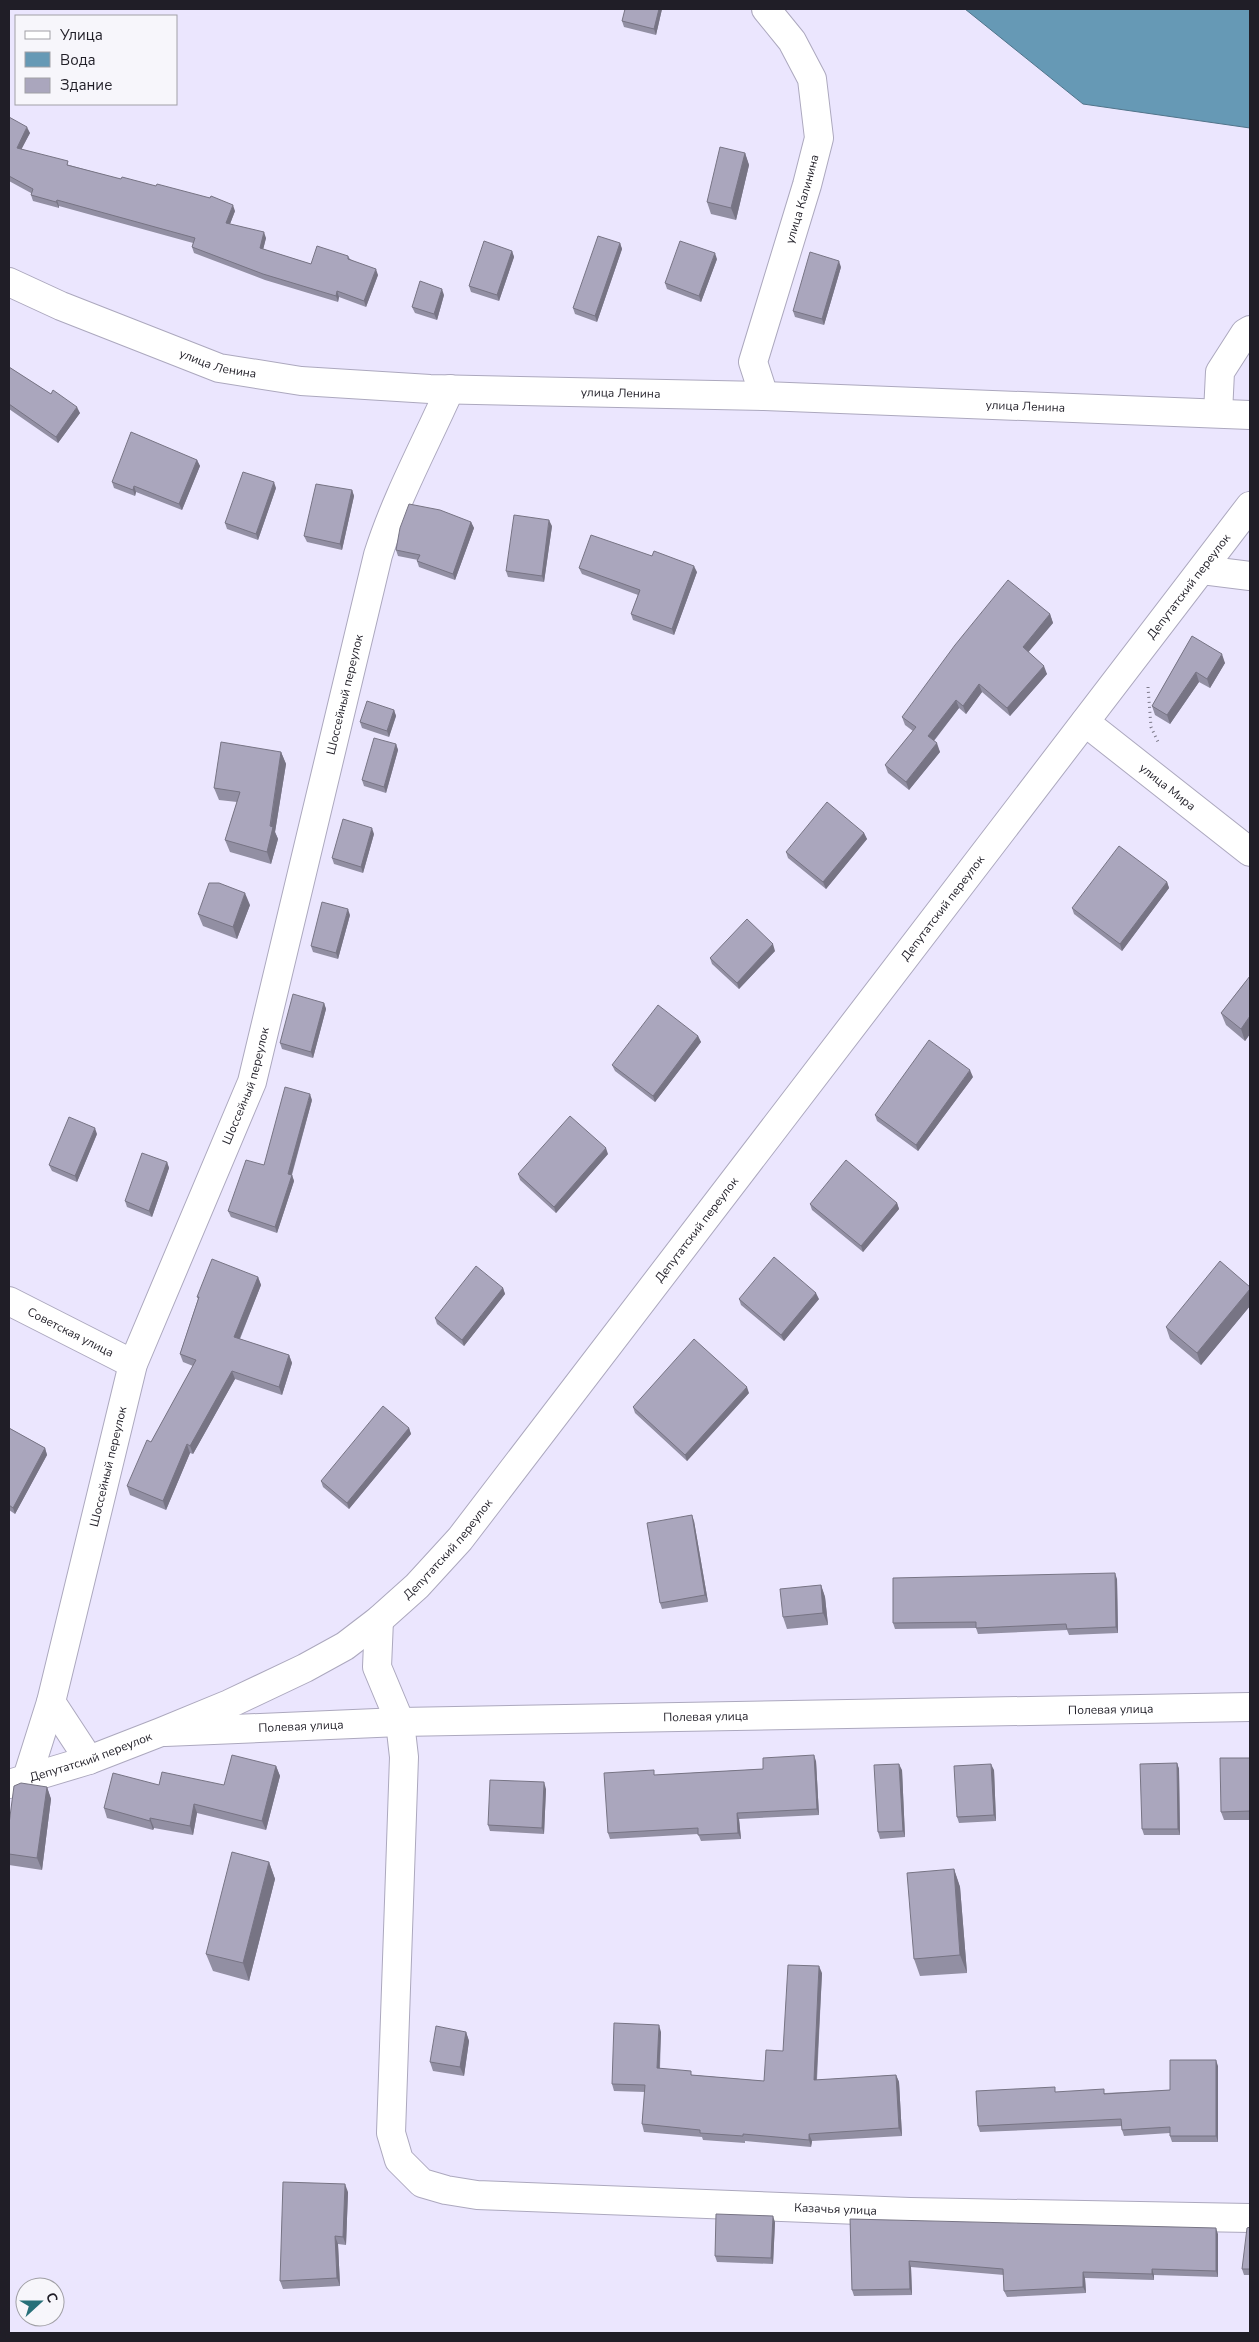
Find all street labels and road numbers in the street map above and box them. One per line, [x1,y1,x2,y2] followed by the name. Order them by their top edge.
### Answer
[782,153,823,246] street label: улица Калинина
[177,345,258,382] street label: улица Ленина
[581,384,661,402] street label: улица Ленина
[985,397,1066,416] street label: улица Ленина
[1143,530,1234,642] street label: Депутатский переулок
[323,632,367,756] street label: Шоссейный переулок
[1136,760,1199,814] street label: улица Мира
[897,852,988,964] street label: Депутатский переулок
[218,1025,273,1147] street label: Шоссейный переулок
[651,1173,742,1286] street label: Депутатский переулок
[25,1304,116,1361] street label: Советская улица
[86,1404,131,1528] street label: Шоссейный переулок
[400,1495,496,1603] street label: Депутатский переулок
[1068,1701,1153,1718] street label: Полевая улица
[663,1708,749,1725] street label: Полевая улица
[258,1716,344,1736] street label: Полевая улица
[28,1728,155,1785] street label: Депутатский переулок
[794,2199,877,2219] street label: Казачья улица

